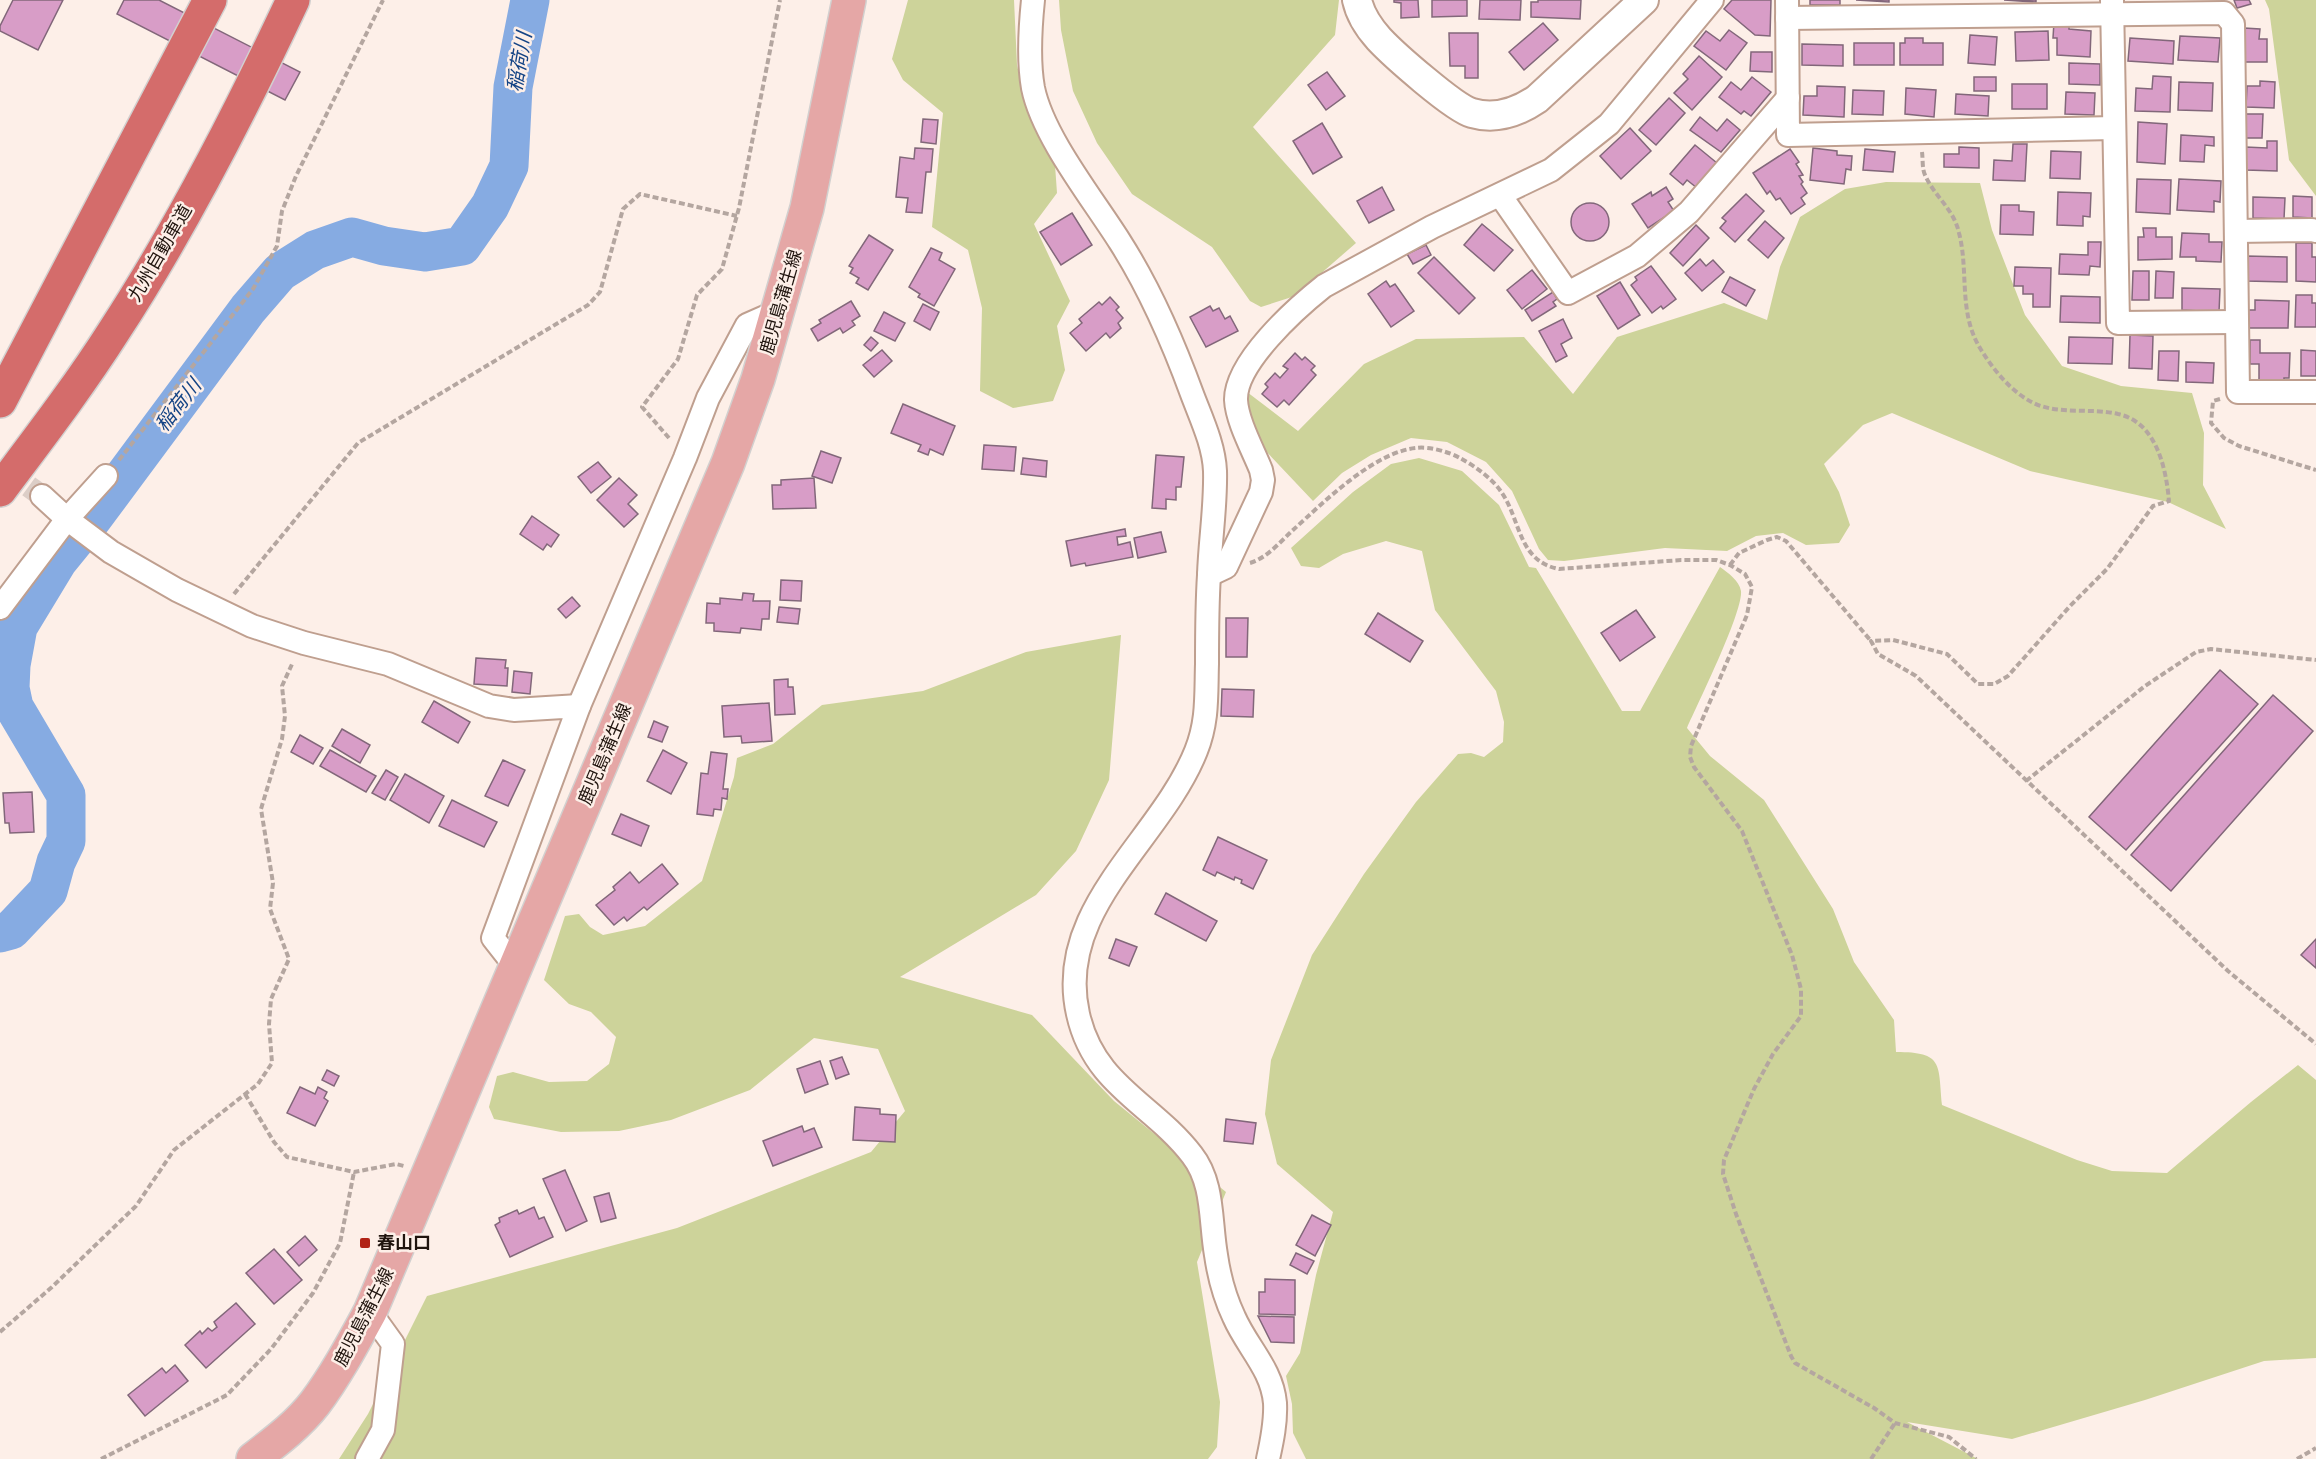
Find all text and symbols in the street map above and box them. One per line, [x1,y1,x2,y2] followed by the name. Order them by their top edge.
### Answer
[500,28,537,94] water label: 稲荷川
[122,200,197,305] street label: 九州自動車道
[754,247,806,357] street label: 鹿児島蒲生線
[148,371,208,437] water label: 稲荷川
[572,699,636,808] street label: 鹿児島蒲生線
[377,1230,431,1254] place label: 春山口
[358,1236,372,1250] marker: 春山口
[328,1263,398,1370] street label: 鹿児島蒲生線

